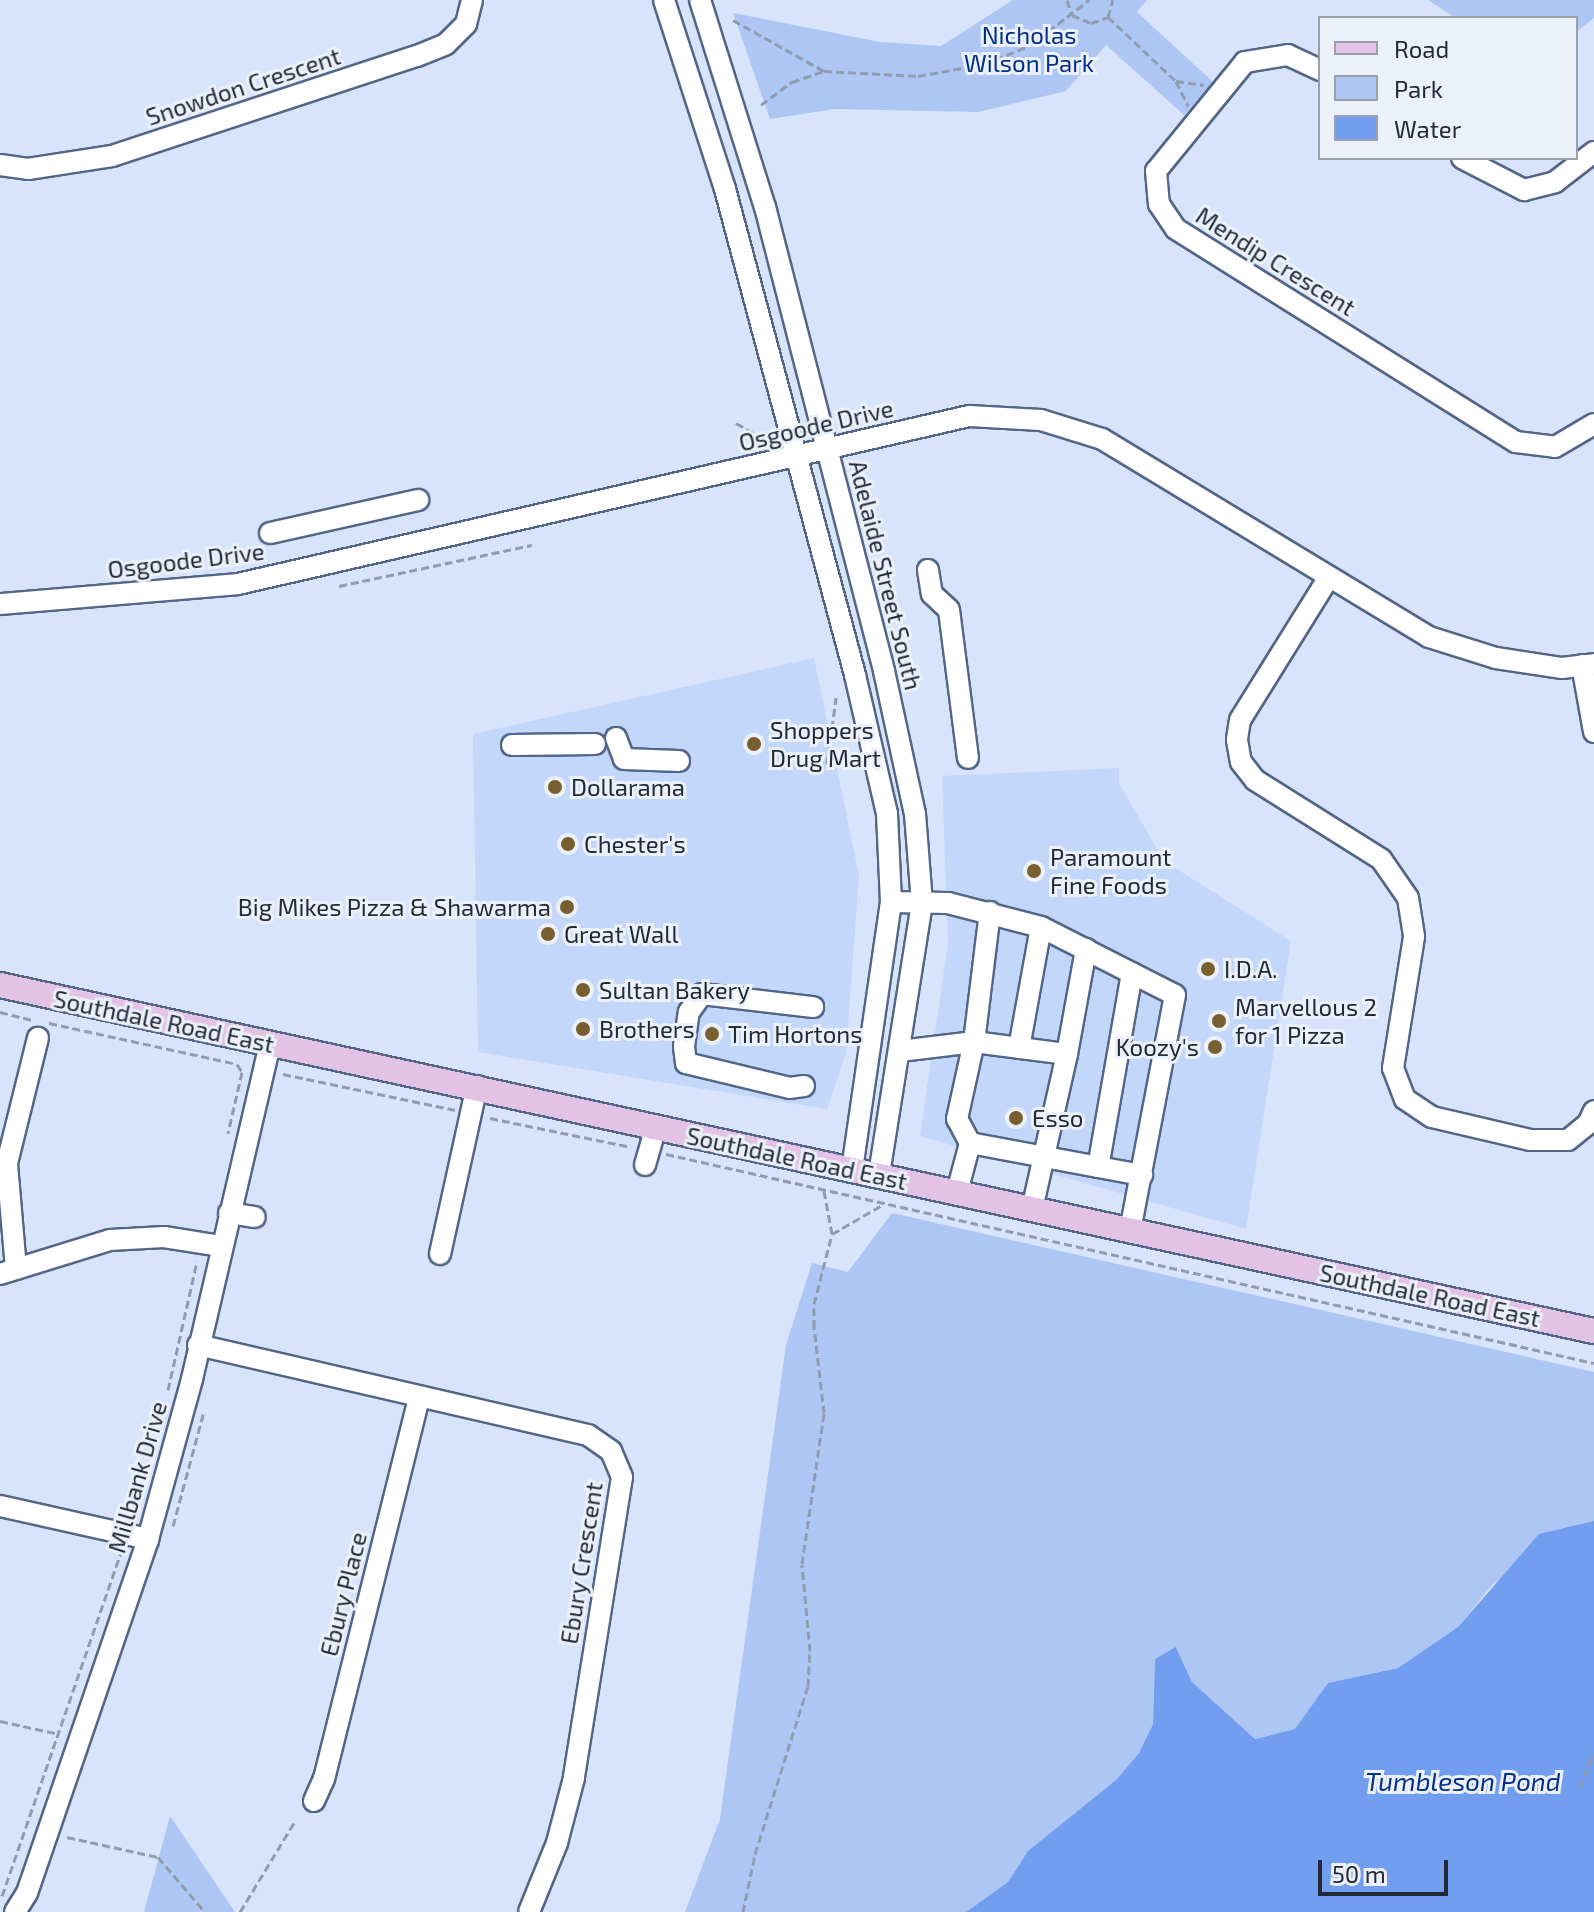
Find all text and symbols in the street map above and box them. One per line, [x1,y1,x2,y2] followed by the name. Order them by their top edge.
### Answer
[1318,16,1578,160] legend
[964,21,1094,77] park label: Nicholas Wilson Park
[1394,34,1449,63] text: Road
[142,41,344,131] street label: Snowdon Crescent
[1394,74,1443,103] text: Park
[1394,114,1461,143] text: Water
[1191,200,1361,322] street label: Mendip Crescent
[736,393,896,457] street label: Osgoode Drive
[844,457,928,693] street label: Adelaide Street South
[106,536,266,584] street label: Osgoode Drive
[770,716,881,772] place label: Shoppers Drug Mart
[745,735,763,753] marker: Shoppers Drug Mart
[571,773,685,801] place label: Dollarama
[546,778,564,796] marker: Dollarama
[584,830,686,858] place label: Chester's
[559,835,577,853] marker: Chester's
[1050,843,1171,899] place label: Paramount Fine Foods
[1025,862,1043,880] marker: Paramount Fine Foods
[238,893,551,921] place label: Big Mikes Pizza & Shawarma
[558,898,576,916] marker: Big Mikes Pizza & Shawarma
[564,920,679,948] place label: Great Wall
[539,925,557,943] marker: Great Wall
[1224,955,1278,983] place label: I.D.A.
[1199,960,1217,978] marker: I.D.A.
[599,976,750,1004] place label: Sultan Bakery
[574,981,592,999] marker: Sultan Bakery
[51,984,277,1058] street label: Southdale Road East
[1235,993,1377,1049] place label: Marvellous 2 for 1 Pizza
[1210,1012,1228,1030] marker: Marvellous 2 for 1 Pizza
[599,1015,695,1043] place label: Brothers
[574,1020,592,1038] marker: Brothers
[728,1020,862,1048] place label: Tim Hortons
[703,1025,721,1043] marker: Tim Hortons
[1116,1033,1199,1061] place label: Koozy's
[1206,1038,1224,1056] marker: Koozy's
[1032,1104,1083,1132] place label: Esso
[1007,1109,1025,1127] marker: Esso
[684,1121,910,1195] street label: Southdale Road East
[1317,1258,1543,1332] street label: Southdale Road East
[102,1398,172,1556] street label: Millbank Drive
[554,1480,608,1646] street label: Ebury Crescent
[314,1529,372,1659] street label: Ebury Place
[1365,1765,1561,1797] water label: Tumbleson Pond
[1322,1844,1452,1894] scale bar
[1332,1859,1386,1888] text: 50 m

